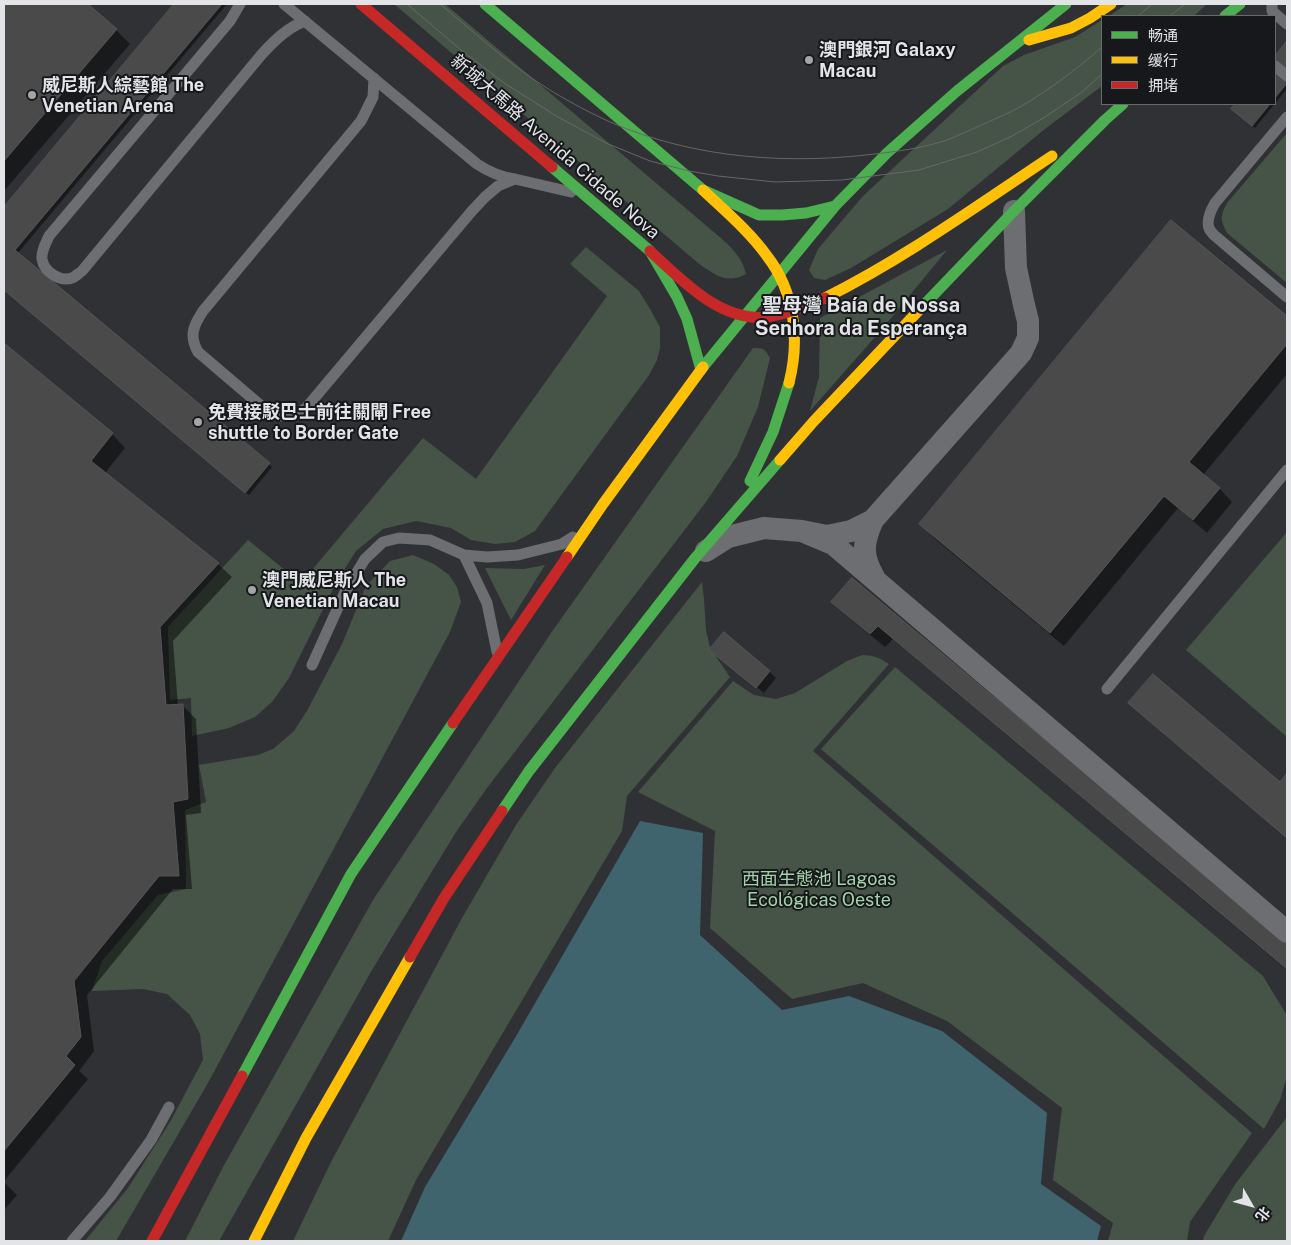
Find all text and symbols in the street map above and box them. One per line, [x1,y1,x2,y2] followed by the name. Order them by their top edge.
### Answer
[1101,15,1276,105] legend
[1148,27,1178,44] text: 畅通
[819,39,956,82] place label: 澳門銀河 Galaxy Macau
[446,50,664,244] street label: 新城大馬路 Avenida Cidade Nova
[1148,52,1178,69] text: 缓行
[803,54,815,66] marker: 澳門銀河 Galaxy Macau
[42,74,204,116] place label: 威尼斯人綜藝館 The Venetian Arena
[1148,77,1178,94] text: 拥堵
[26,89,38,101] marker: 威尼斯人綜藝館 The Venetian Arena
[755,294,967,341] district label: 聖母灣 Baía de Nossa Senhora da Esperança
[208,401,431,444] place label: 免費接駁巴士前往關閘 Free shuttle to Border Gate
[192,416,204,428] marker: 免費接駁巴士前往關閘 Free shuttle to Border Gate
[262,569,406,612] place label: 澳門威尼斯人 The Venetian Macau
[246,584,258,596] marker: 澳門威尼斯人 The Venetian Macau
[742,868,896,911] park label: 西面生態池 Lagoas Ecológicas Oeste
[1226,1180,1276,1230] north arrow
[1252,1204,1273,1225] text: 北

